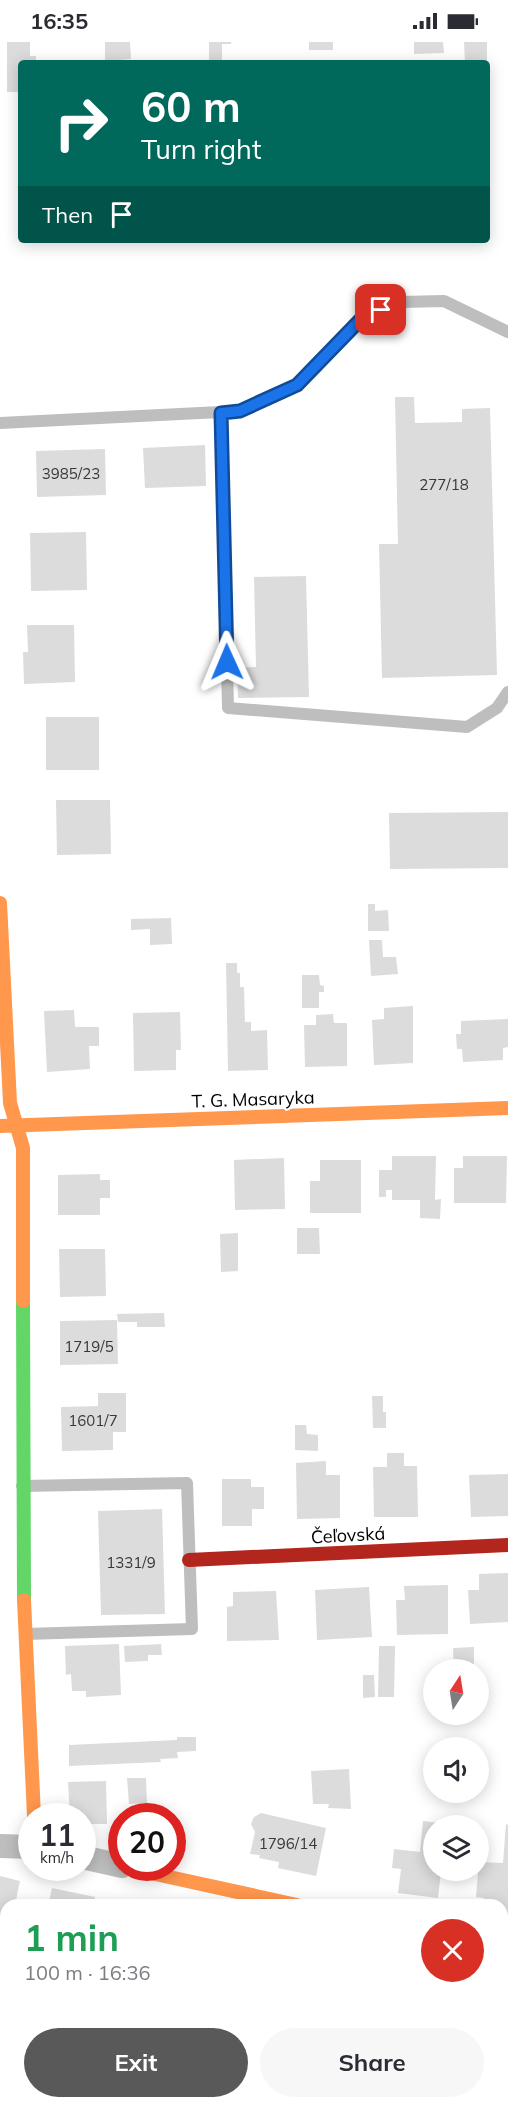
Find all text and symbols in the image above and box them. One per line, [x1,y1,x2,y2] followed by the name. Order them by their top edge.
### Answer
[30,7,88,35] text: 16:35
[141,80,241,133] text: 60 m
[42,84,120,162] icon: right
[141,132,261,166] text: Turn right
[105,198,138,231] icon: arrive
[42,201,93,229] text: Then
[355,284,406,335] pin
[364,293,397,326] icon: arrive
[42,464,100,483] house number: 3985/23
[419,475,469,494] house number: 277/18
[195,630,259,694] position arrow
[191,1085,315,1113] street label: T. G. Masaryka
[64,1337,114,1356] house number: 1719/5
[68,1411,118,1430] house number: 1601/7
[310,1522,386,1548] street label: Čeľovská
[106,1553,156,1572] house number: 1331/9
[423,1659,489,1725] north arrow
[423,1659,489,1881] map controls
[423,1737,489,1803] button: sound
[108,1803,186,1881] speed limit sign: 20
[423,1815,489,1881] button: layers
[39,1816,75,1854] text: 11
[259,1834,317,1853] house number: 1796/14
[40,1848,74,1867] text: km/h
[24,1915,119,1960] text: 1 min
[421,1919,484,1982] button: close
[24,1960,150,1985] text: 100 m · 16:36
[24,2028,248,2097] button: Exit
[260,2028,484,2097] button: Share

